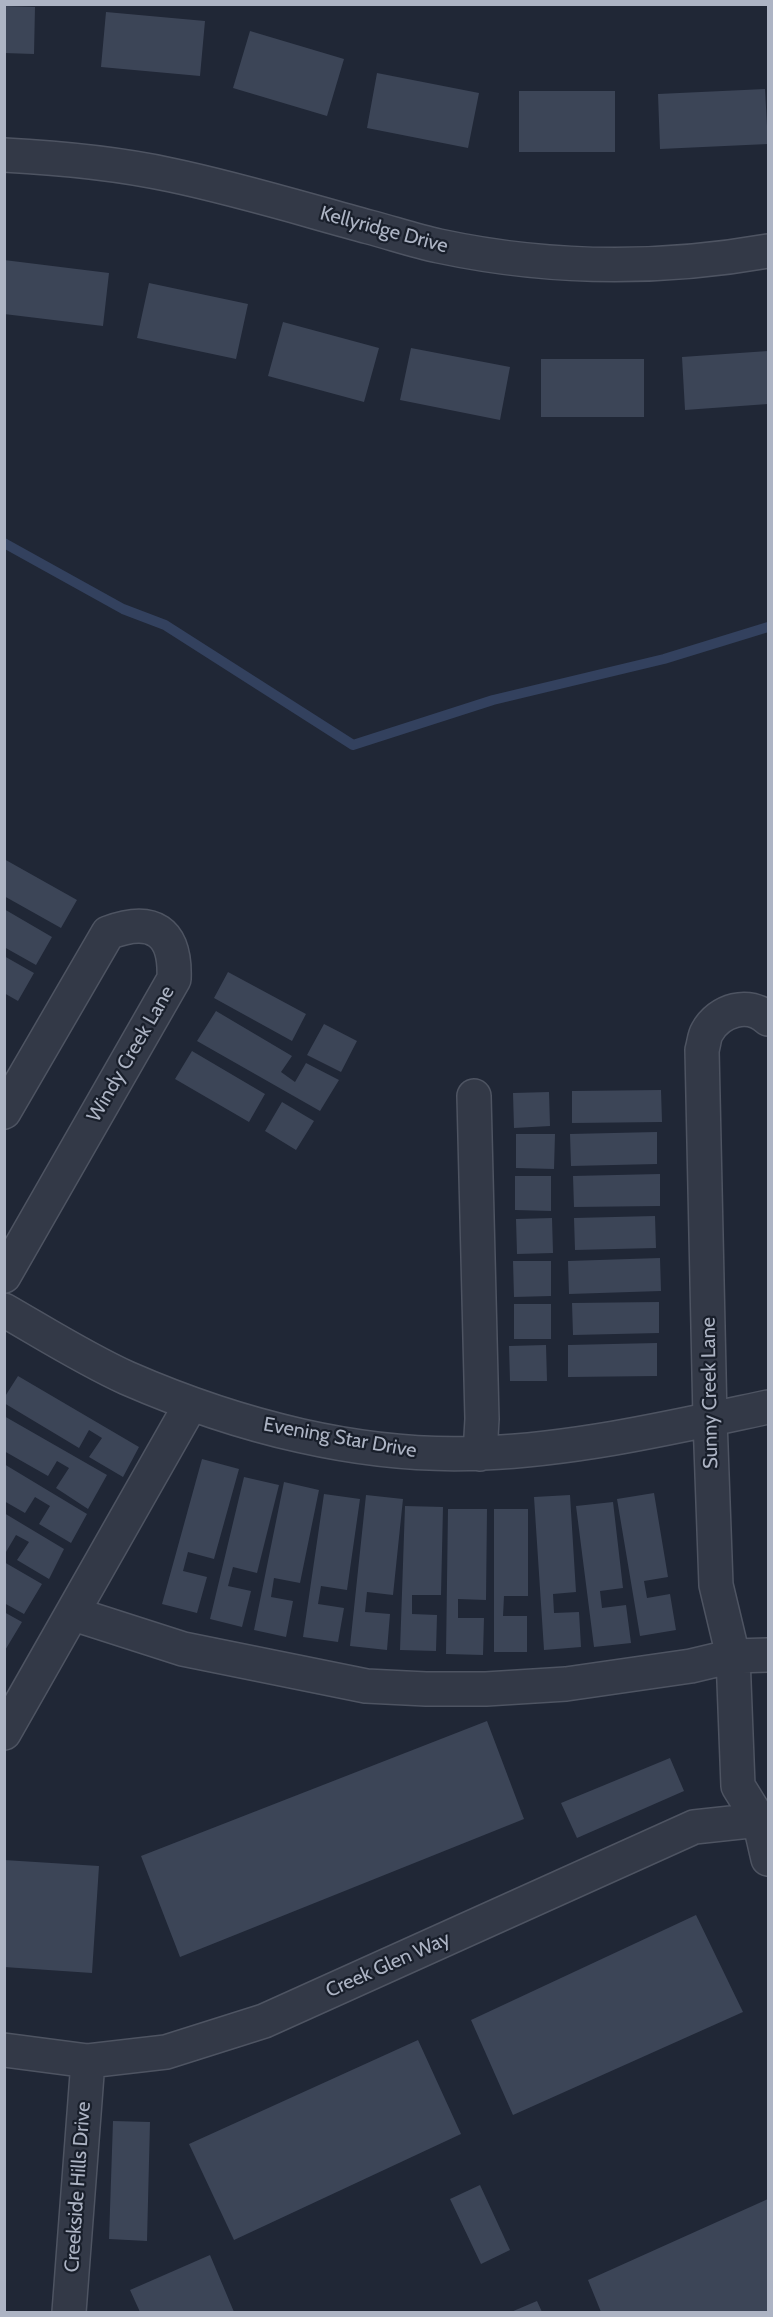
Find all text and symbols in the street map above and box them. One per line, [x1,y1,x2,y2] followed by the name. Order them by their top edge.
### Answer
[317,201,451,259] street label: Kellyridge Drive
[82,982,180,1126] street label: Windy Creek Lane
[697,1317,723,1469] street label: Sunny Creek Lane
[262,1413,418,1463] street label: Evening Star Drive
[322,1927,454,2003] street label: Creek Glen Way
[60,2101,96,2273] street label: Creekside Hills Drive

